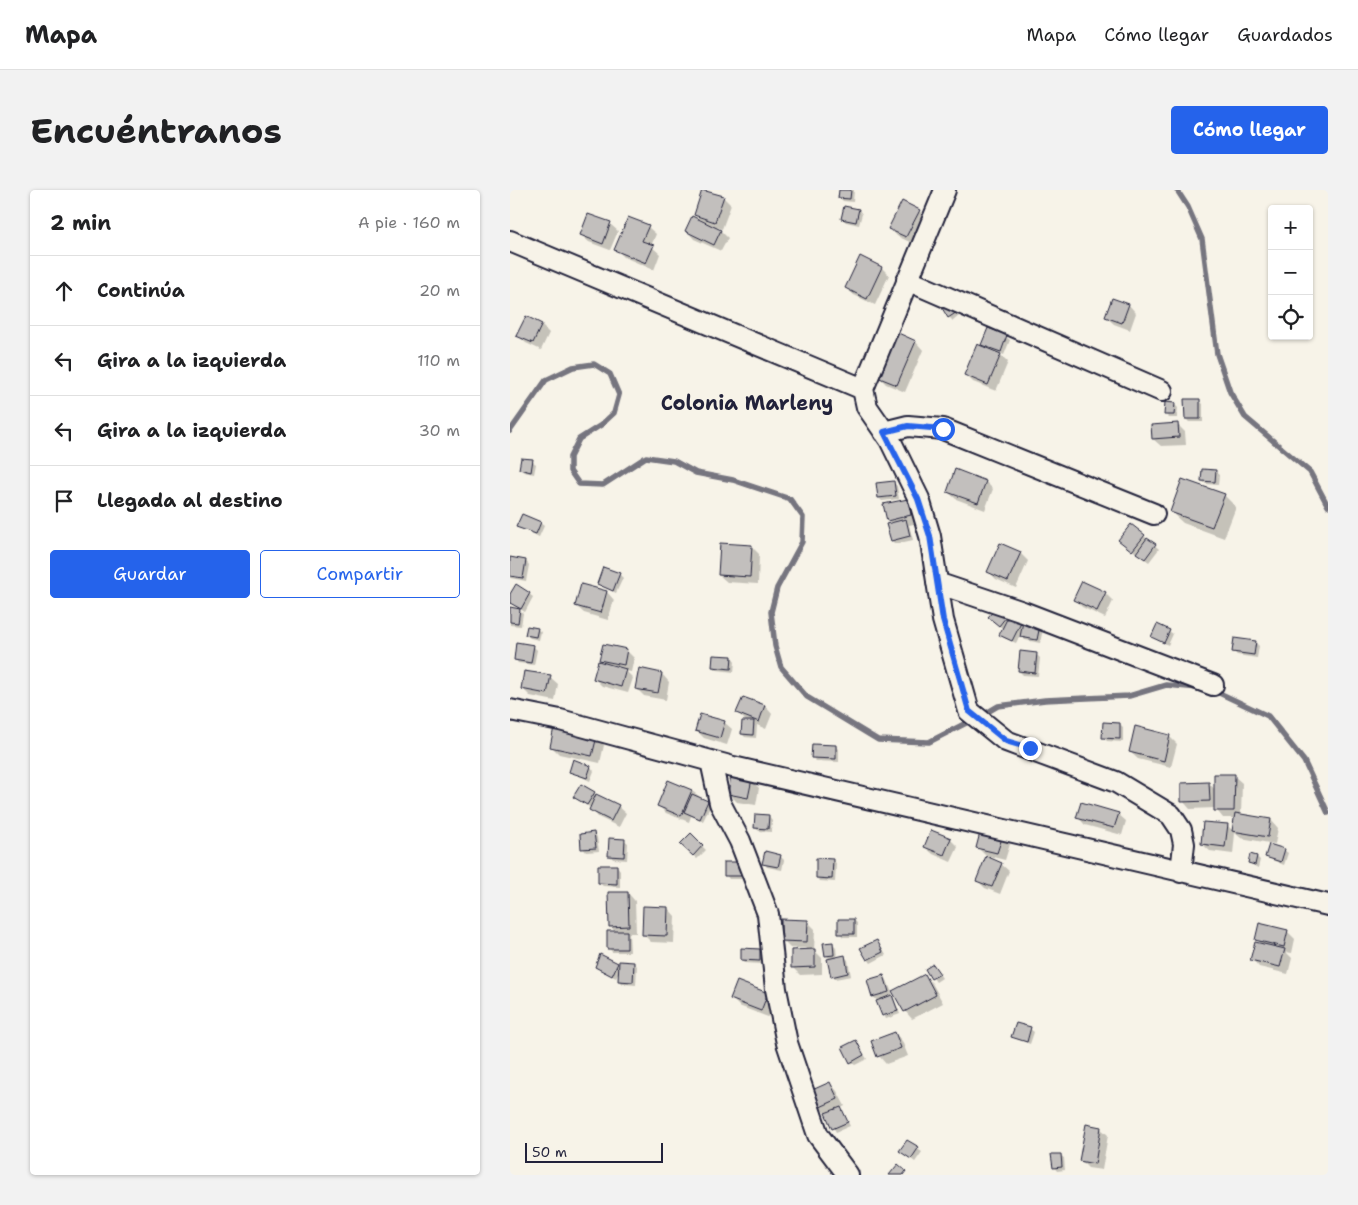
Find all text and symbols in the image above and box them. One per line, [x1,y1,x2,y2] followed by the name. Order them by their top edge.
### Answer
[25,19,97,51] text: Mapa
[1026,23,1076,47] text: Mapa
[1104,23,1209,47] text: Cómo llegar
[1237,23,1333,47] text: Guardados
[1171,106,1328,154] button: Cómo llegar
[30,107,282,154] text: Encuéntranos
[1268,205,1313,340] map controls
[1268,205,1313,250] button: +
[50,209,111,237] text: 2 min
[358,212,460,233] text: A pie · 160 m
[1268,250,1313,295] button: −
[50,277,78,305] icon: ahead
[97,278,185,303] text: Continúa
[419,280,460,301] text: 20 m
[1268,295,1313,340] button: locate
[50,347,78,375] icon: left
[97,348,286,373] text: Gira a la izquierda
[417,350,460,371] text: 110 m
[661,390,833,416] district label: Colonia Marleny
[50,417,78,445] icon: left
[97,418,286,443] text: Gira a la izquierda
[932,418,955,441] route start
[419,420,460,441] text: 30 m
[50,487,78,515] icon: arrive
[97,488,283,513] text: Llegada al destino
[50,550,250,598] button: Guardar
[260,550,460,598] button: Compartir
[1019,737,1042,760] route end
[525,1140,662,1163] scale bar
[532,1143,567,1161] text: 50 m

